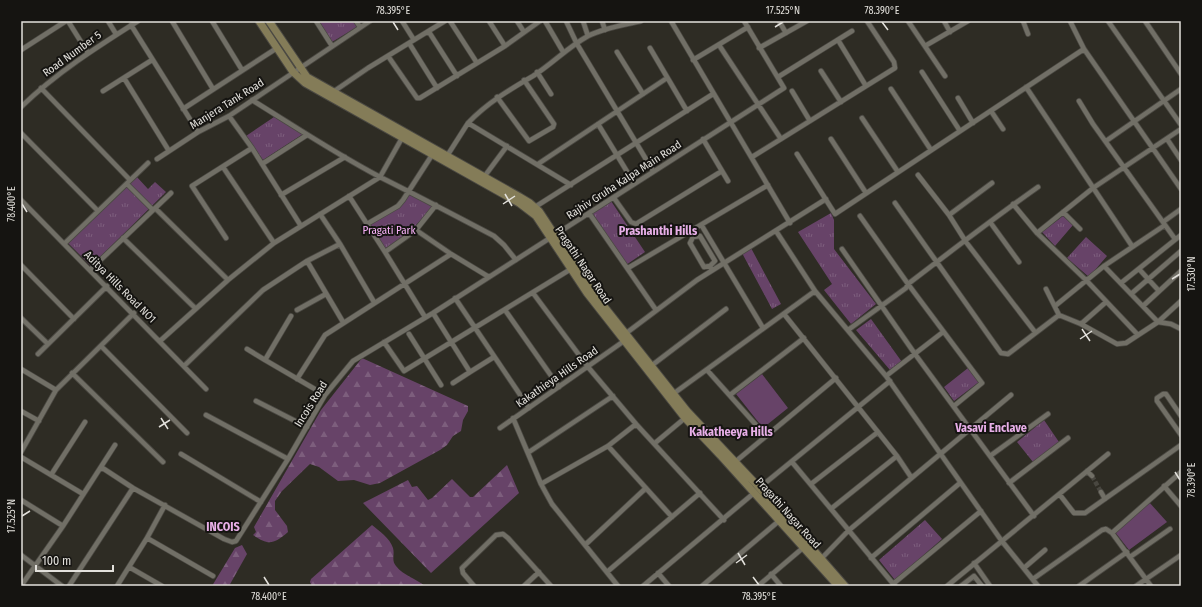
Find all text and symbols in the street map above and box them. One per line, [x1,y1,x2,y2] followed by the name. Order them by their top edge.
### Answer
[376,5,410,17] text: 78.395°E
[766,5,800,17] text: 17.525°N
[865,5,900,17] text: 78.390°E
[40,28,104,80] street label: Road Number 5
[188,76,266,132] street label: Manjera Tank Road
[564,138,684,222] street label: Rajhiv Gruha Kalpa Main Road
[6,186,18,222] text: 78.400°E
[362,224,416,237] park label: Pragati Park
[552,224,614,306] street label: Pragathi Nagar Road
[619,224,698,238] district label: Prashanthi Hills
[81,248,159,326] street label: Aditya Hills Road NO1
[1186,256,1198,292] text: 17.530°N
[513,344,601,410] street label: Kakathieya Hills Road
[292,379,330,429] street label: Incois Road
[954,421,1027,435] district label: Vasavi Enclave
[689,425,773,439] district label: Kakatheeya Hills
[1186,462,1198,497] text: 78.390°E
[753,475,823,551] street label: Pragathi Nagar Road
[6,499,18,533] text: 17.525°N
[206,520,240,534] district label: INCOIS
[36,547,113,573] scale bar
[42,554,71,568] text: 100 m
[251,591,287,603] text: 78.400°E
[742,591,776,603] text: 78.395°E

